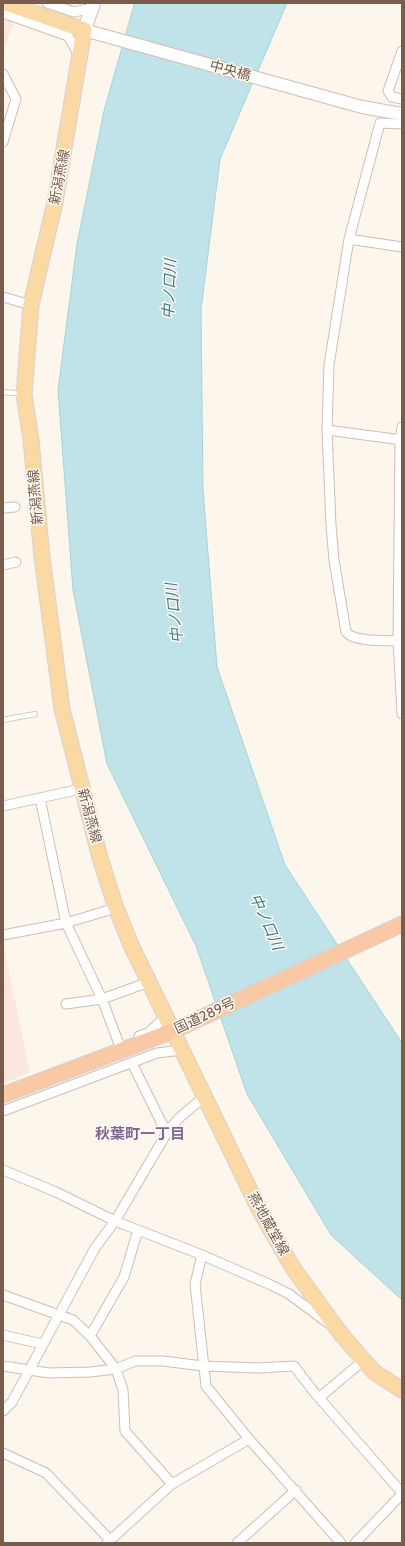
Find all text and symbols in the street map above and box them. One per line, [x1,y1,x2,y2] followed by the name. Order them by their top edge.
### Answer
[208,57,252,85] street label: 中央橋
[46,148,74,206] street label: 新潟燕線
[160,259,180,319] water label: 中ノ口川
[25,468,47,526] street label: 新潟燕線
[163,582,187,644] water label: 中ノ口川
[74,787,104,845] street label: 新潟燕線
[246,891,286,953] water label: 中ノ口川
[172,994,238,1038] street label: 国道289号
[95,1126,185,1144] district label: 秋葉町一丁目
[244,1189,292,1259] street label: 燕地蔵堂線

